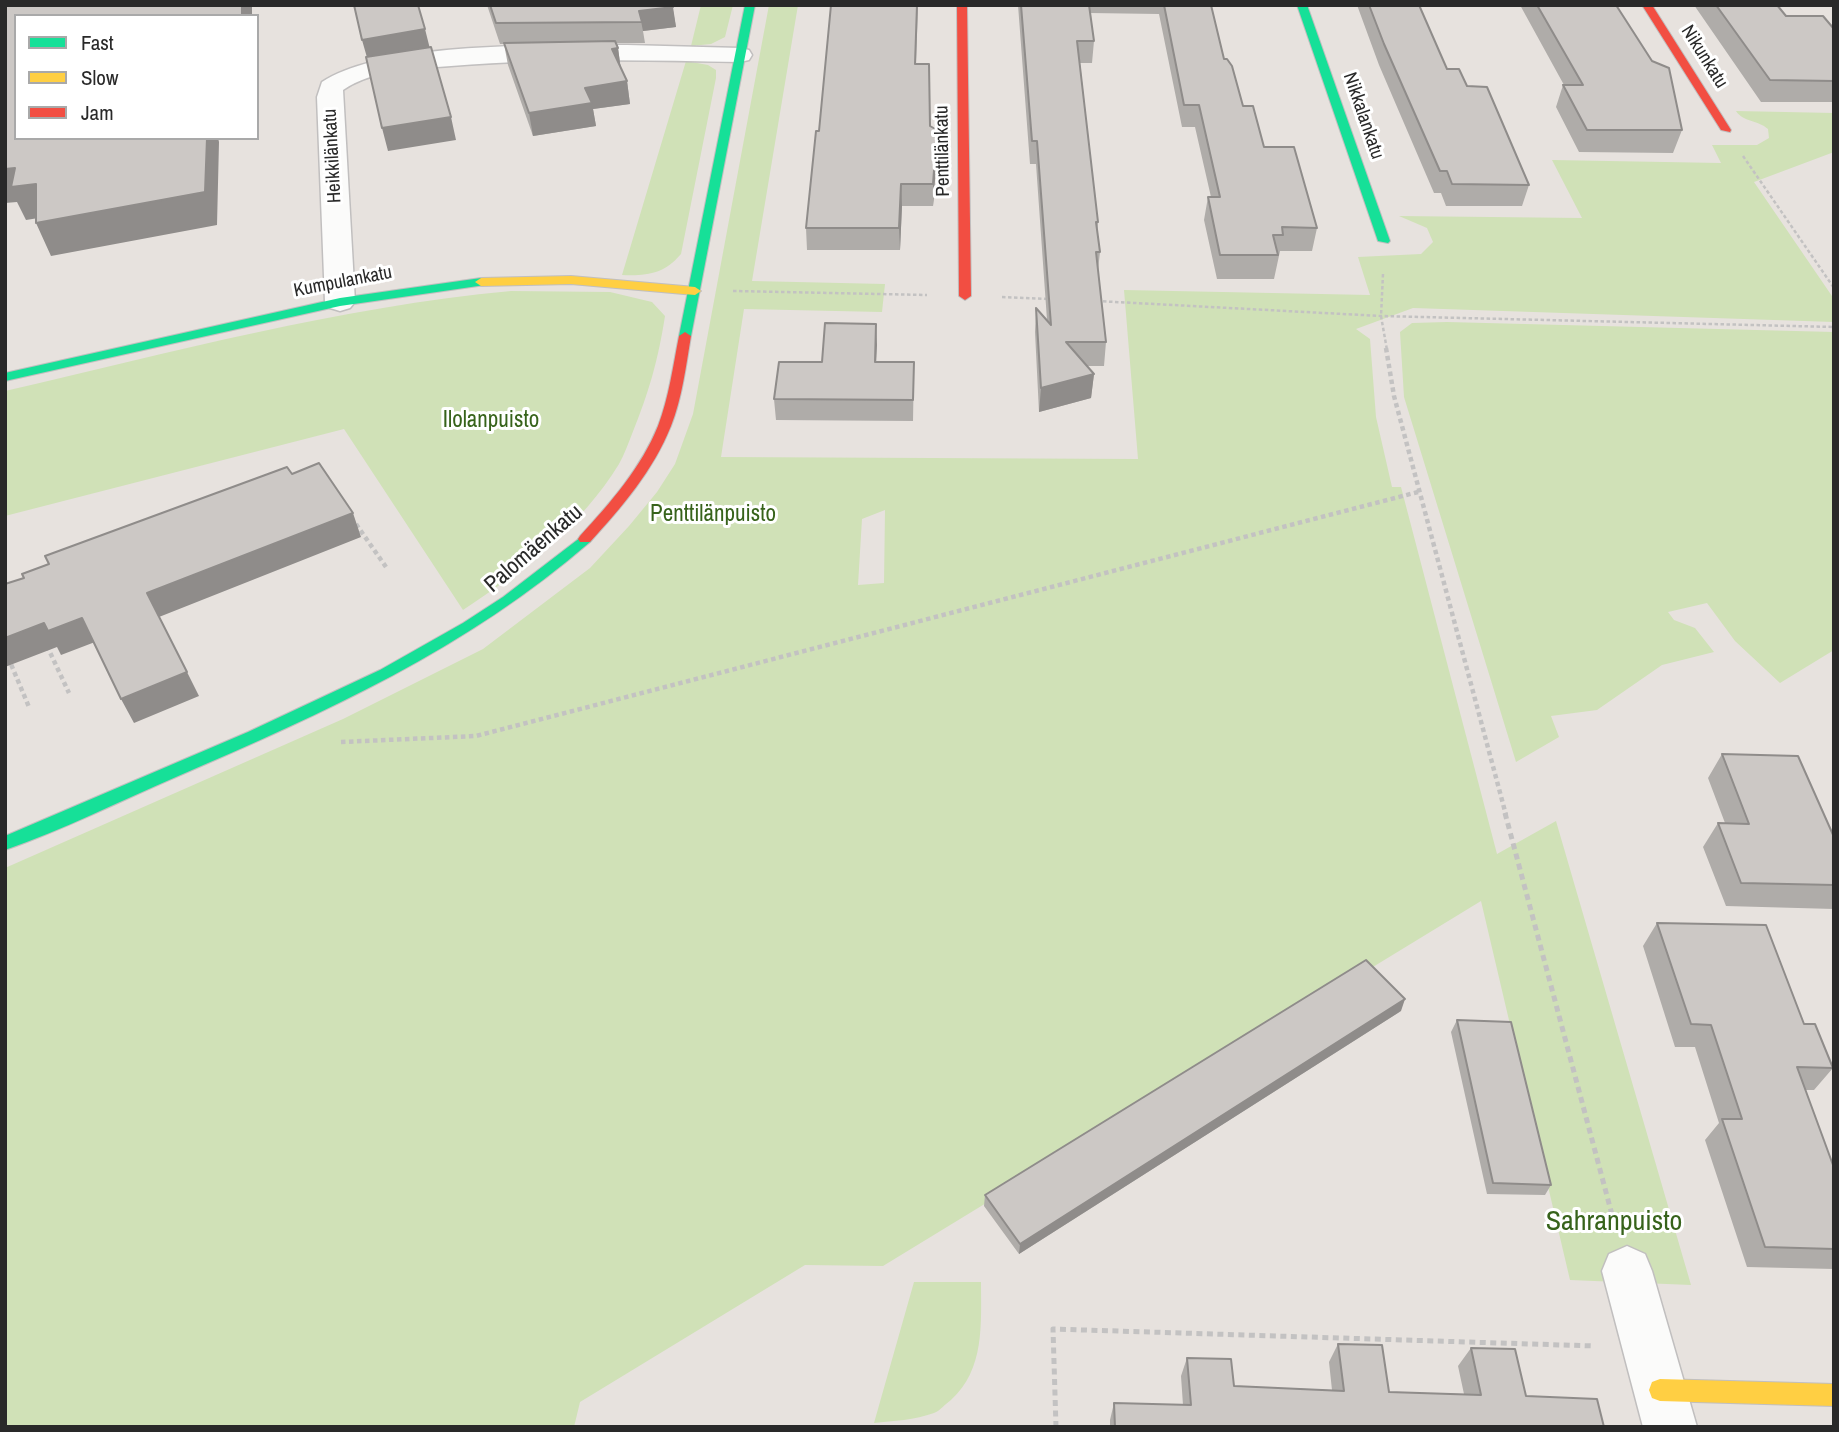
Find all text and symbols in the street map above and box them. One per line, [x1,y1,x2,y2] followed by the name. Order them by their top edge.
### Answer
[14,14,259,140] legend
[1676,21,1732,93] street label: Nikunkatu
[81,28,114,57] text: Fast
[81,63,118,92] text: Slow
[1338,70,1388,162] street label: Nikkalankatu
[81,98,114,127] text: Jam
[931,105,955,197] street label: Penttilänkatu
[319,108,347,204] street label: Heikkilänkatu
[292,261,394,303] street label: Kumpulankatu
[443,407,539,435] park label: Ilolanpuisto
[479,499,589,599] street label: Palomäenkatu
[650,501,776,529] park label: Penttilänpuisto
[1546,1205,1682,1239] park label: Sahranpuisto

